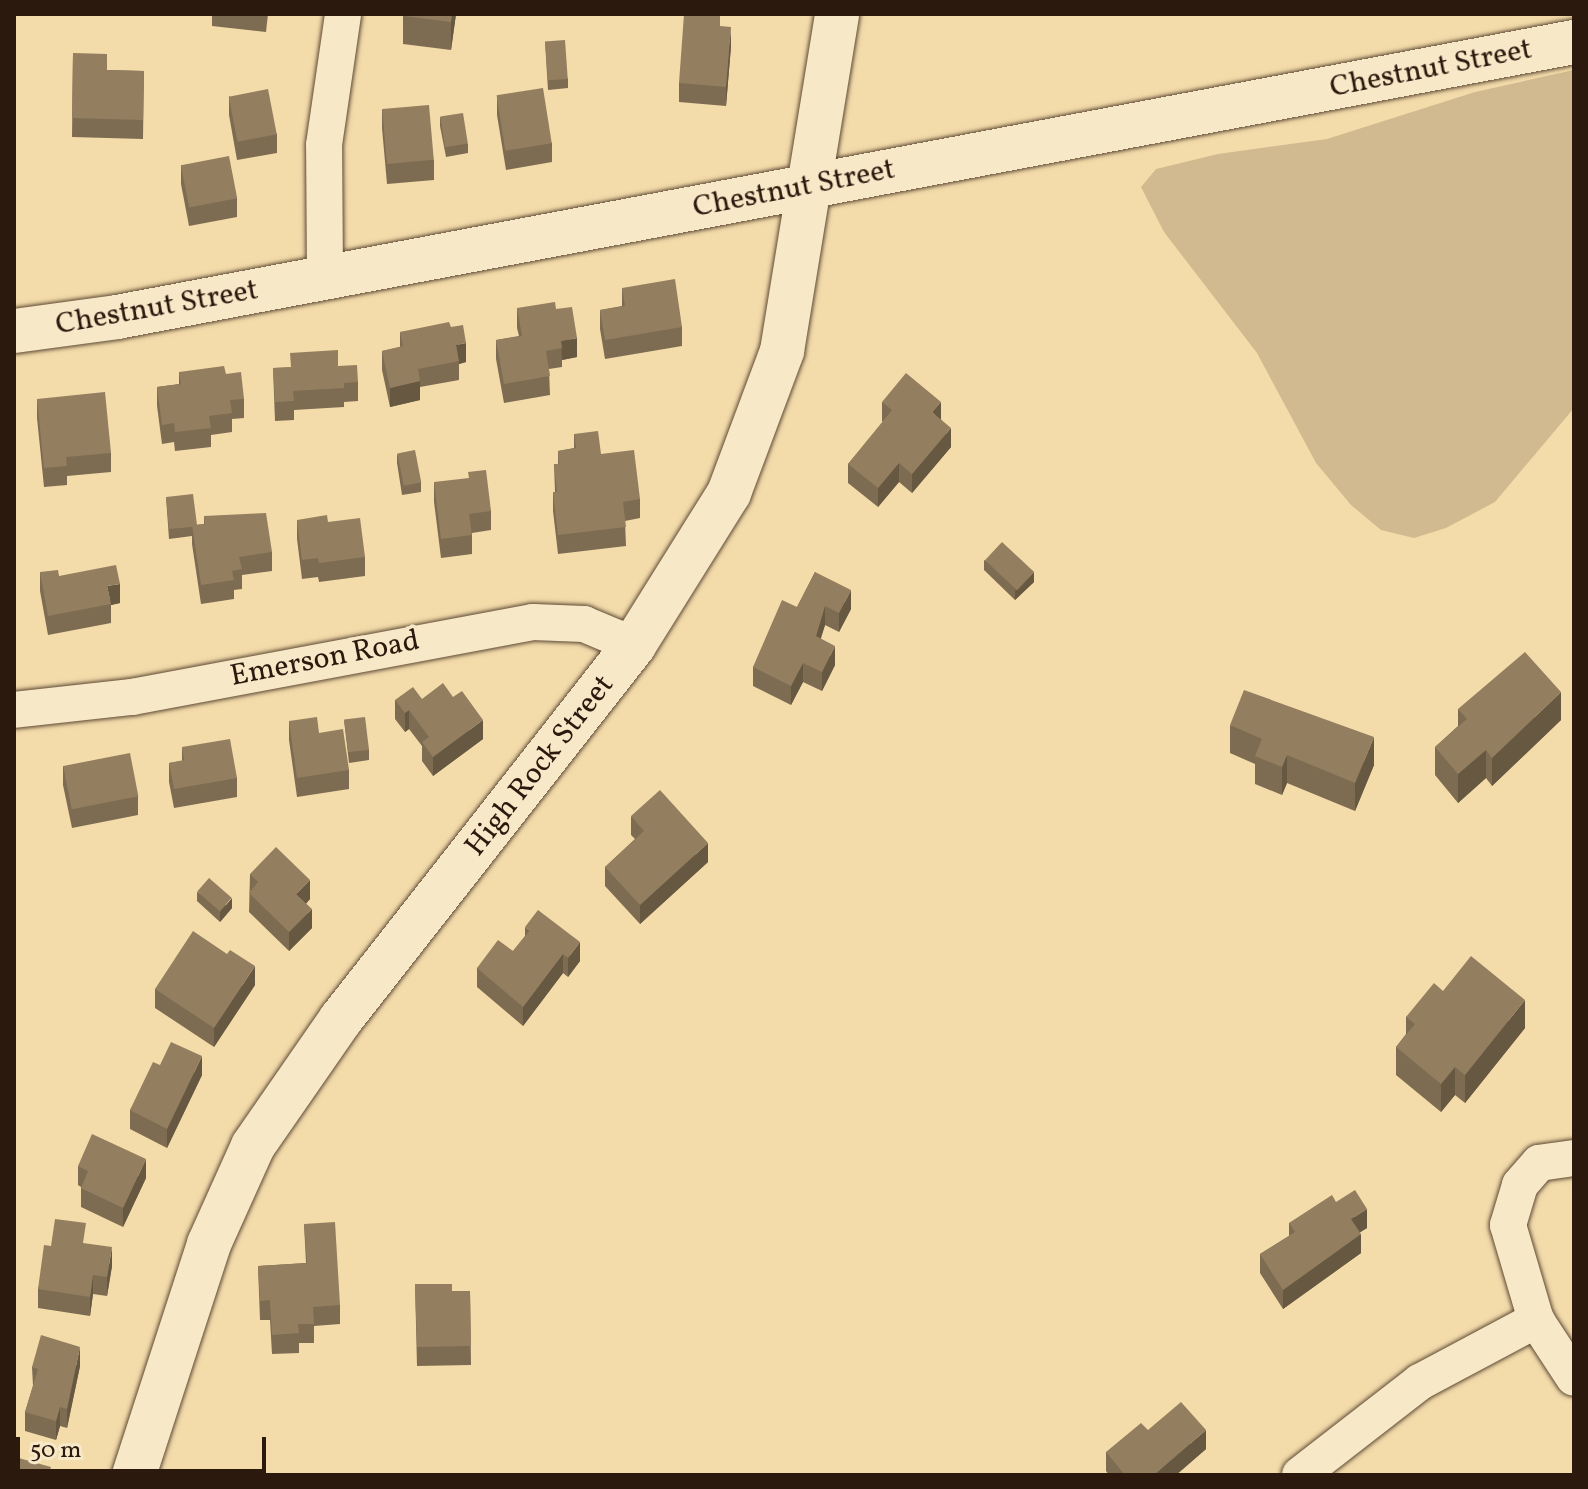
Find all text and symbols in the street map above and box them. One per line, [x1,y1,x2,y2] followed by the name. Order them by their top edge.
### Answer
[1327,32,1535,106] street label: Chestnut Street
[690,152,898,226] street label: Chestnut Street
[53,272,261,344] street label: Chestnut Street
[227,623,423,695] street label: Emerson Road
[458,668,622,864] street label: High Rock Street
[20,1421,270,1471] scale bar
[30,1434,82,1468] text: 50 m

